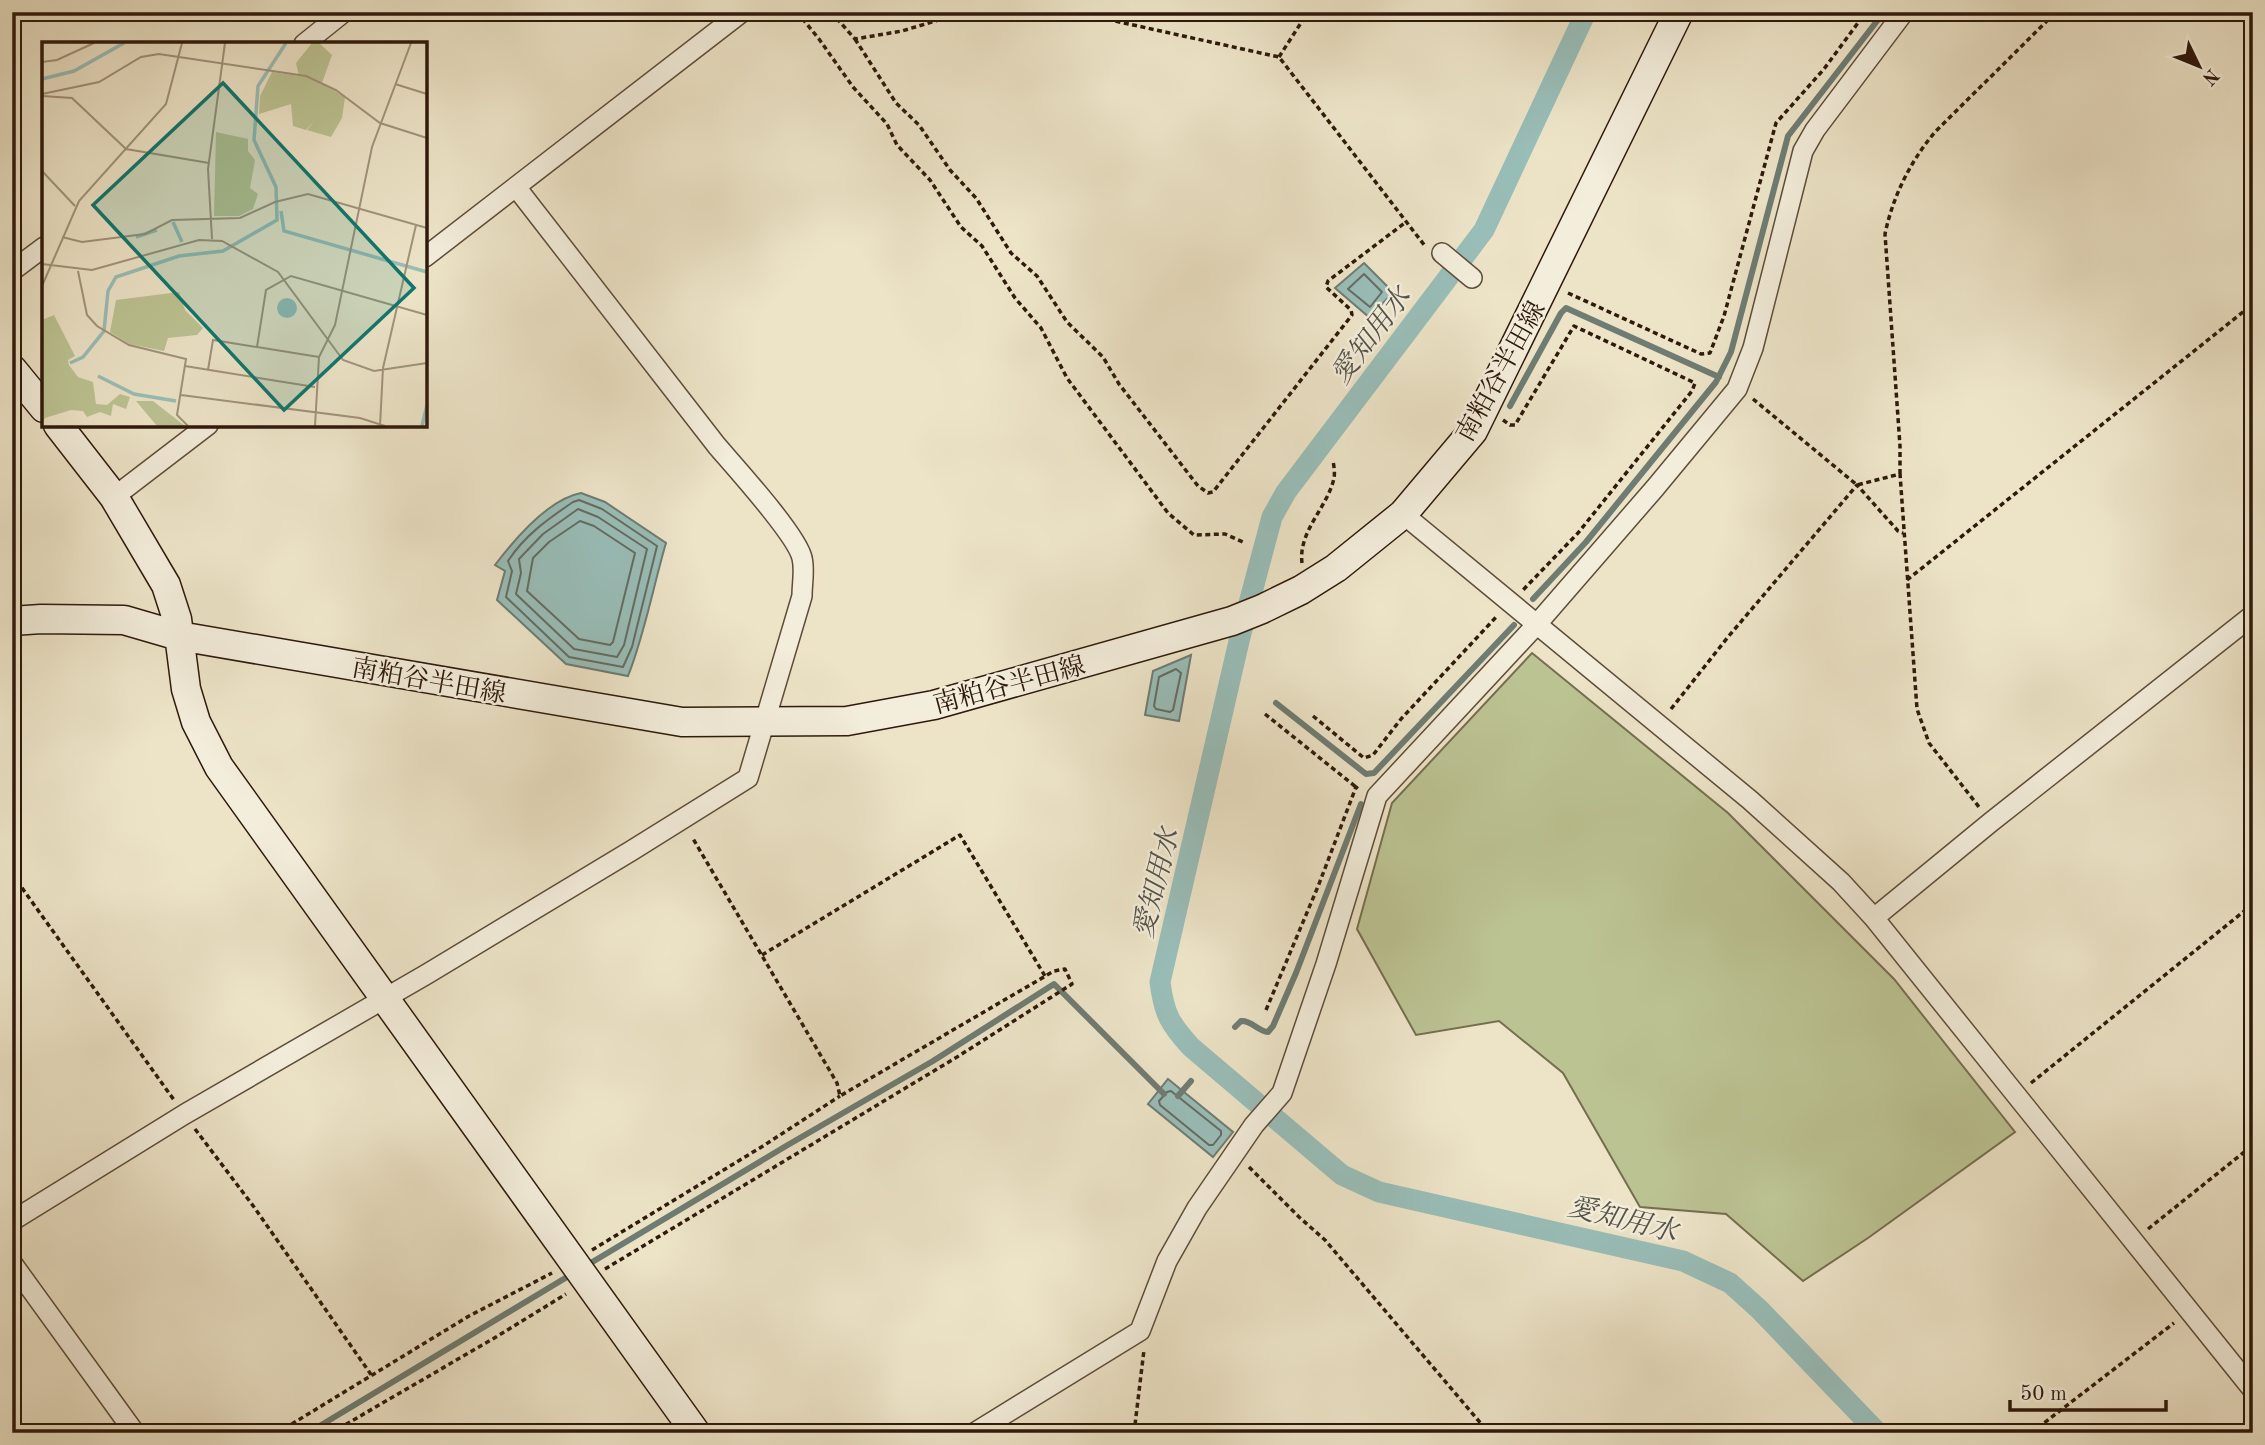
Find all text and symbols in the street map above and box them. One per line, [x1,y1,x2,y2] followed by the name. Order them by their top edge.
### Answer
[2164,32,2234,102] north arrow
[42,42,427,427] inset map
[2197,64,2222,88] text: N
[1325,279,1419,390] water label: 愛知用水
[1451,296,1551,446] street label: 南粕谷半田線
[930,651,1088,719] street label: 南粕谷半田線
[350,654,508,708] street label: 南粕谷半田線
[1128,822,1186,941] water label: 愛知用水
[1565,1191,1684,1249] water label: 愛知用水
[2010,1368,2165,1412] scale bar
[2020,1384,2067,1405] text: 50 m

